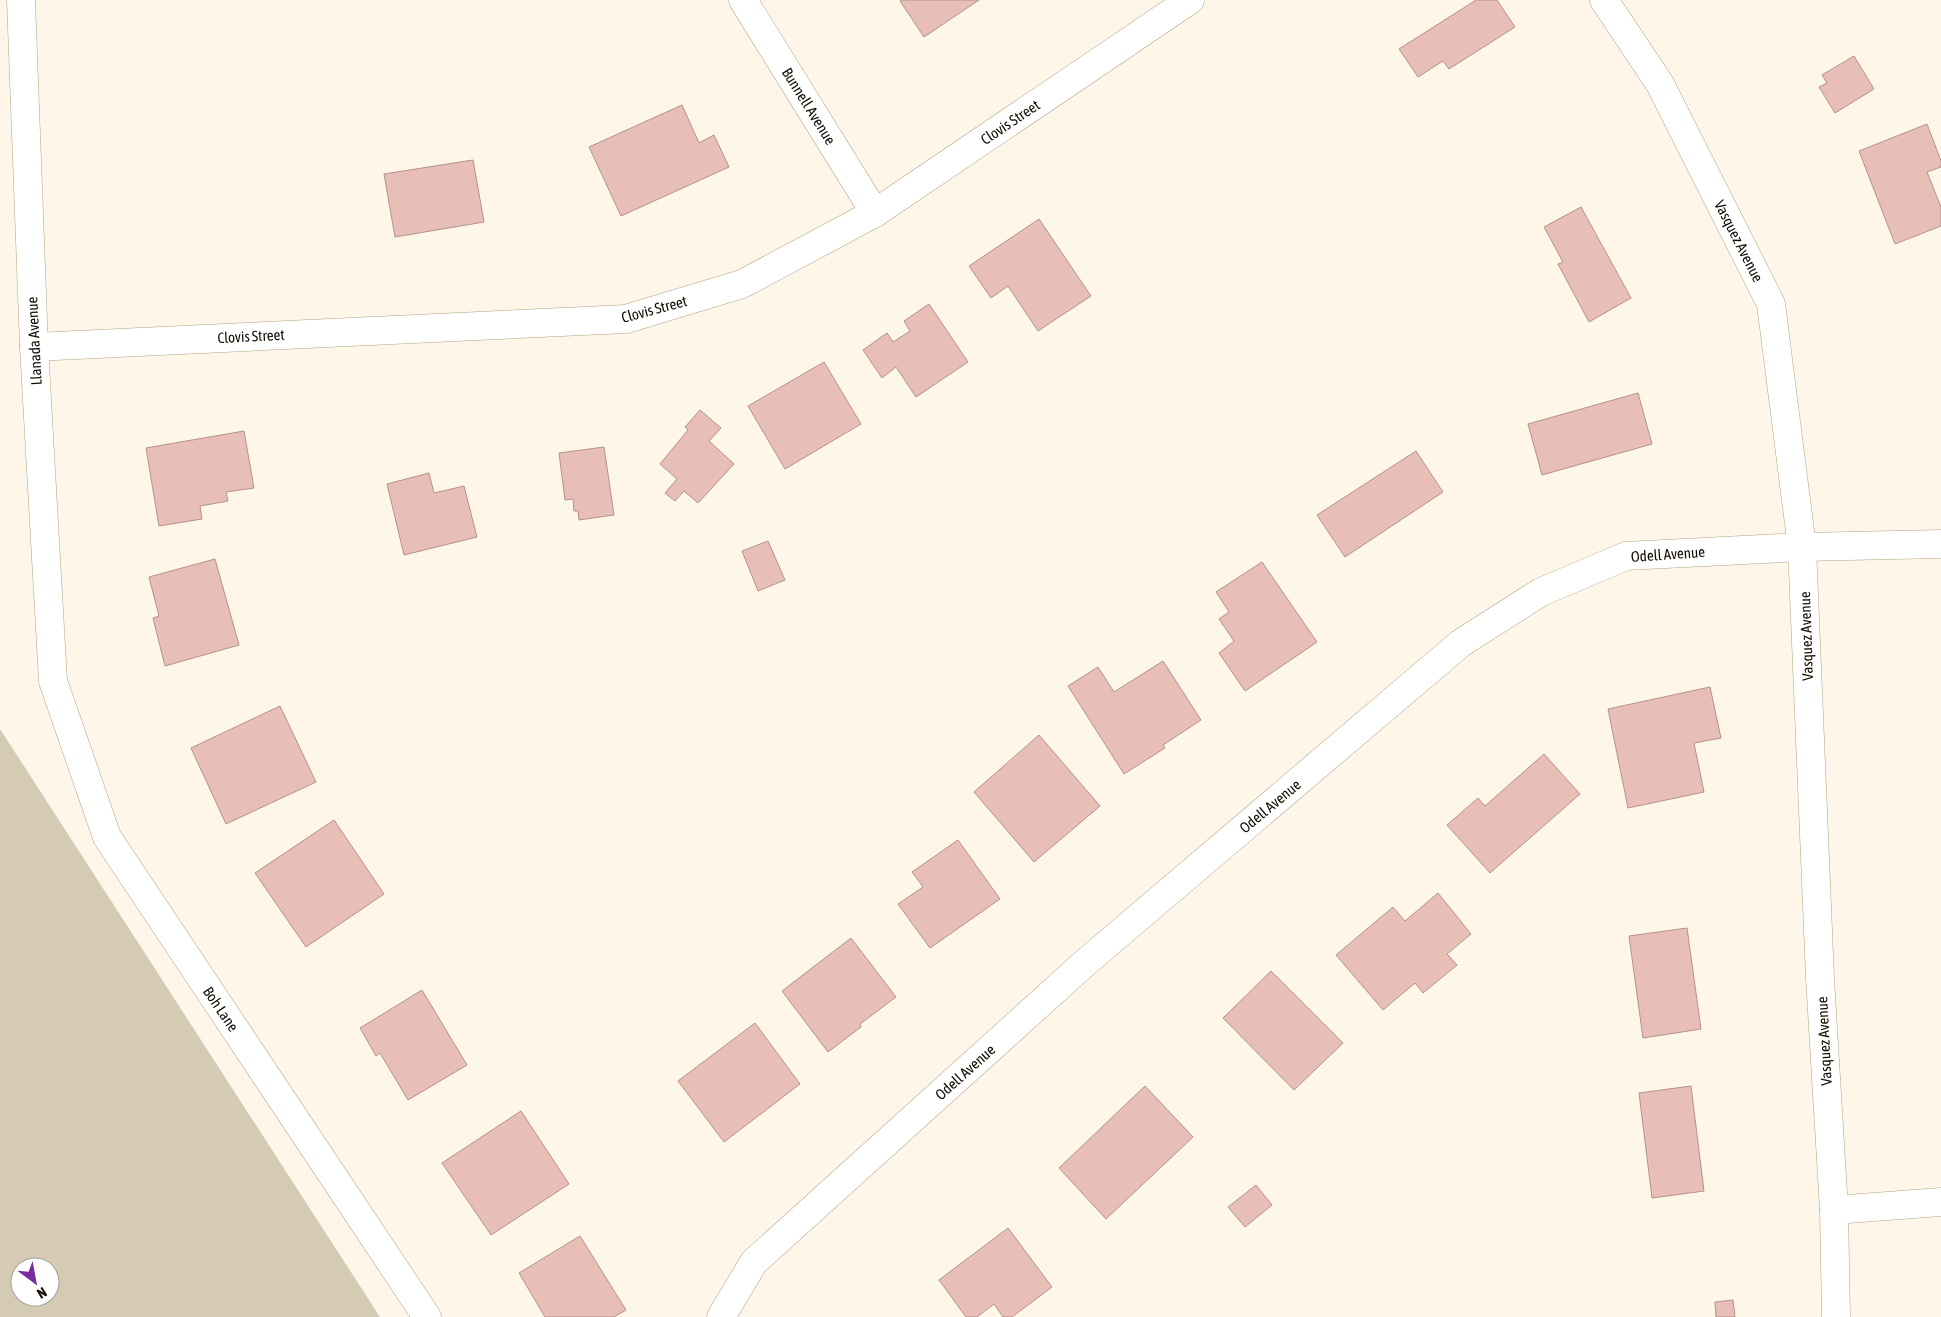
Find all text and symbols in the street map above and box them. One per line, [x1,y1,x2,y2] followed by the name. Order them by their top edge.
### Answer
[779,64,839,148] street label: Bunnell Avenue
[977,96,1043,148] street label: Clovis Street
[1711,197,1767,285] street label: Vasquez Avenue
[619,292,689,326] street label: Clovis Street
[23,296,45,386] street label: Llanada Avenue
[217,326,285,346] street label: Clovis Street
[1630,543,1706,565] street label: Odell Avenue
[1796,591,1816,681] street label: Vasquez Avenue
[1236,776,1304,836] street label: Odell Avenue
[200,983,242,1035] street label: Boh Lane
[1813,996,1835,1086] street label: Vasquez Avenue
[932,1041,998,1103] street label: Odell Avenue
[10,1257,60,1307] north arrow
[34,1284,50,1302] text: N

